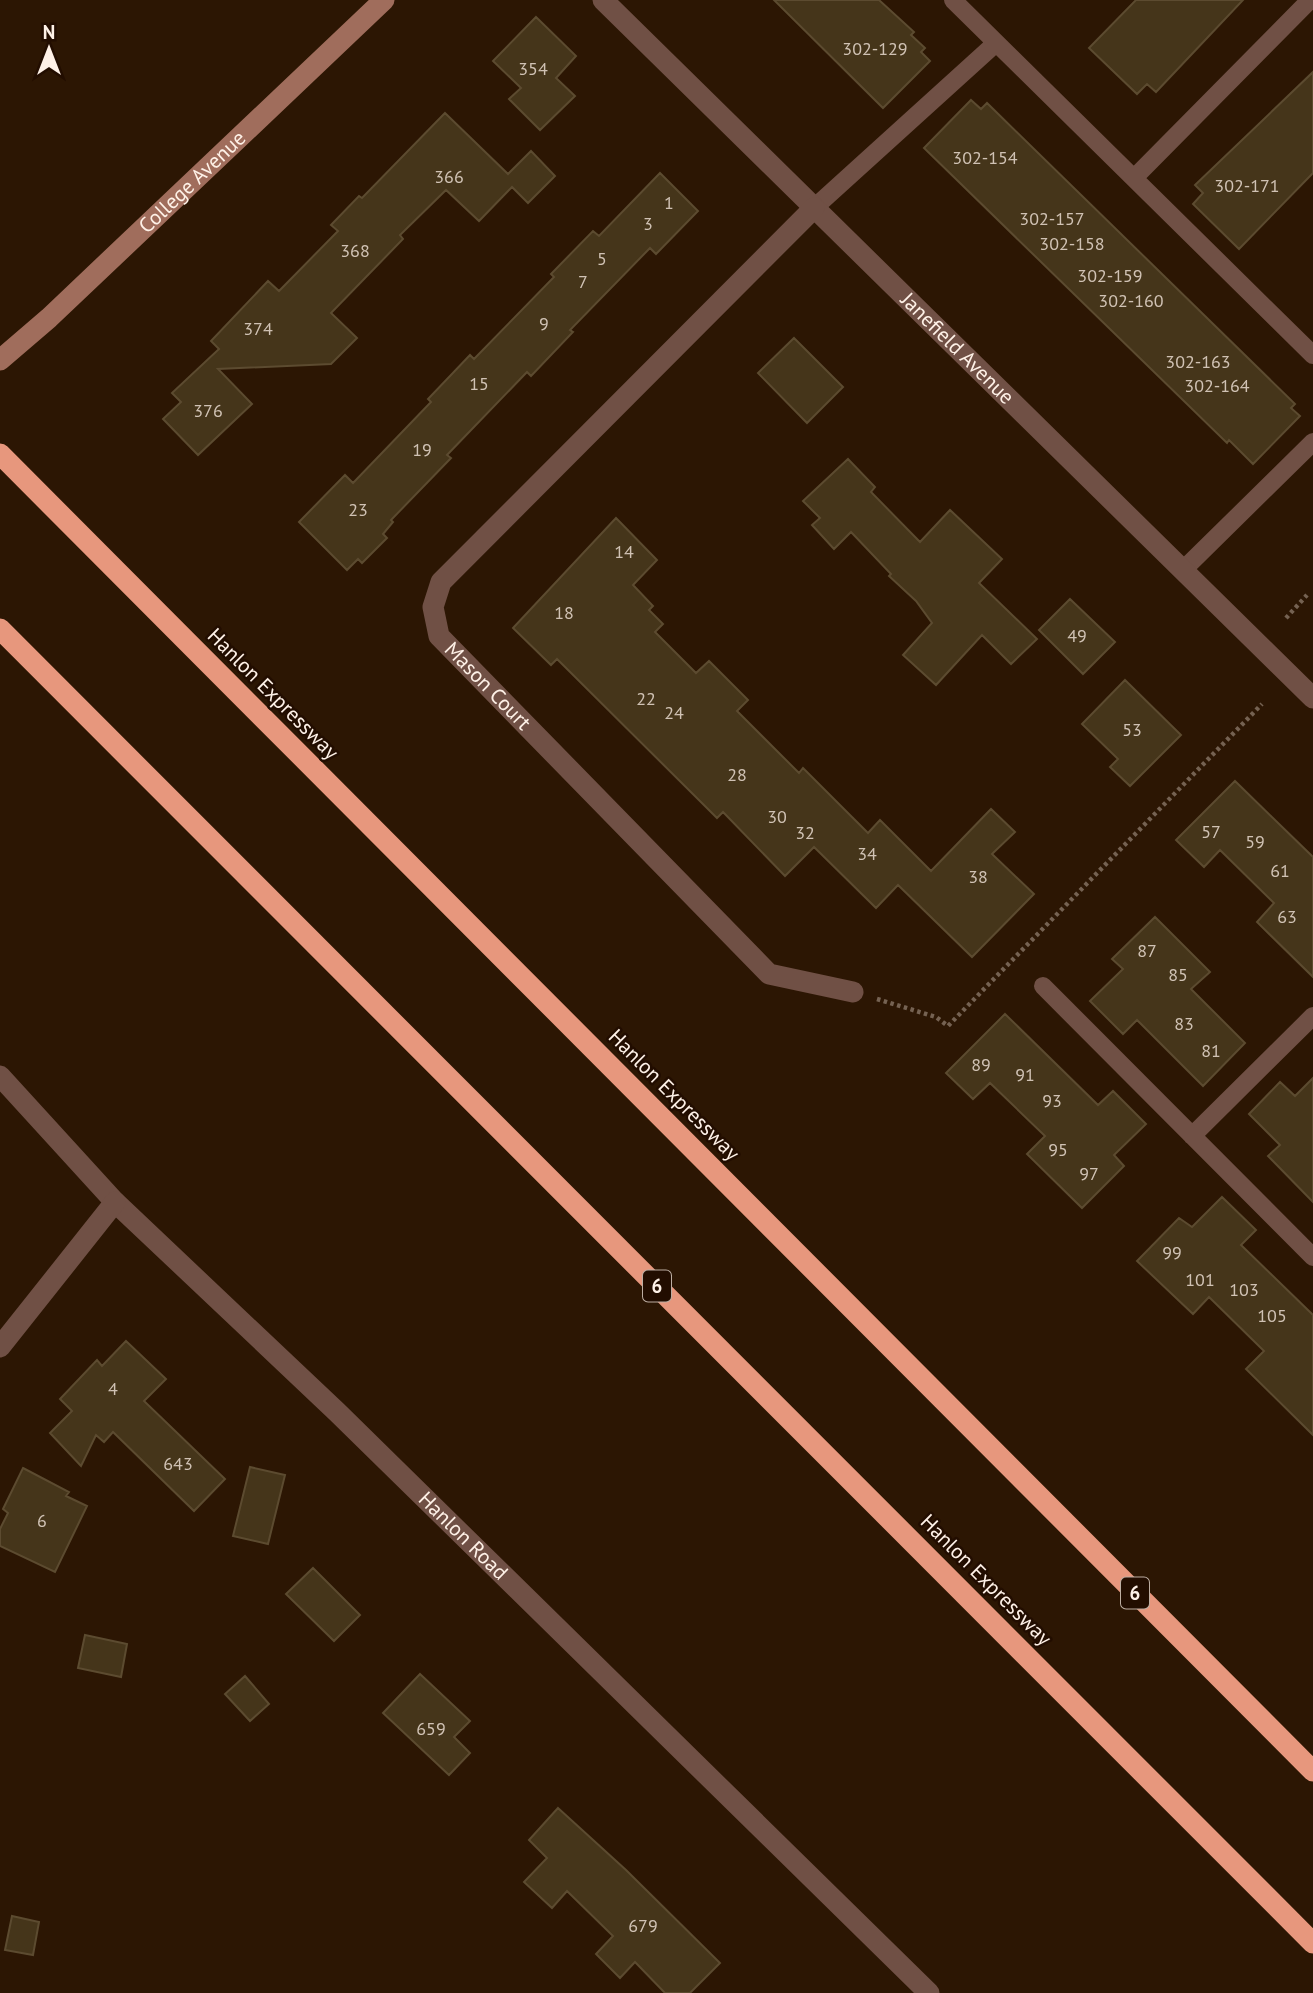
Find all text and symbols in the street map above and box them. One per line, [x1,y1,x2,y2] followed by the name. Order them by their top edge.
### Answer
[14,14,84,84] north arrow
[43,20,55,44] text: N
[842,37,908,60] house number: 302-129
[518,57,548,80] house number: 354
[133,124,251,239] street label: College Avenue
[952,146,1018,169] house number: 302-154
[434,165,464,188] house number: 366
[1214,174,1280,197] house number: 302-171
[664,191,674,214] house number: 1
[1019,207,1085,230] house number: 302-157
[643,212,653,235] house number: 3
[1039,232,1105,255] house number: 302-158
[340,239,370,262] house number: 368
[597,247,607,270] house number: 5
[1077,264,1143,287] house number: 302-159
[578,270,588,293] house number: 7
[895,286,1020,410] street label: Janefield Avenue
[1098,289,1164,312] house number: 302-160
[539,312,549,335] house number: 9
[243,317,273,340] house number: 374
[1165,350,1231,373] house number: 302-163
[469,372,489,395] house number: 15
[1184,374,1250,397] house number: 302-164
[193,399,223,422] house number: 376
[412,438,432,461] house number: 19
[348,498,368,521] house number: 23
[614,540,634,563] house number: 14
[554,601,574,624] house number: 18
[202,622,345,765] street label: Hanlon Expressway
[1067,624,1087,647] house number: 49
[439,636,537,736] street label: Mason Court
[636,687,656,710] house number: 22
[664,701,684,724] house number: 24
[1122,718,1142,741] house number: 53
[727,763,747,786] house number: 28
[767,805,787,828] house number: 30
[1201,820,1221,843] house number: 57
[795,821,815,844] house number: 32
[1245,830,1265,853] house number: 59
[857,842,877,865] house number: 34
[1270,859,1290,882] house number: 61
[968,865,988,888] house number: 38
[1277,905,1297,928] house number: 63
[1137,939,1157,962] house number: 87
[1168,963,1188,986] house number: 85
[1174,1012,1194,1035] house number: 83
[603,1023,746,1166] street label: Hanlon Expressway
[1201,1039,1221,1062] house number: 81
[971,1053,991,1076] house number: 89
[1015,1063,1035,1086] house number: 91
[1042,1089,1062,1112] house number: 93
[1048,1138,1068,1161] house number: 95
[1079,1162,1099,1185] house number: 97
[1162,1241,1182,1264] house number: 99
[1185,1268,1215,1291] house number: 101
[643,1270,671,1302] road number: 6
[1229,1278,1259,1301] house number: 103
[1257,1304,1287,1327] house number: 105
[108,1377,118,1400] house number: 4
[163,1452,193,1475] house number: 643
[413,1486,514,1585] street label: Hanlon Road
[915,1508,1058,1651] street label: Hanlon Expressway
[37,1509,47,1532] house number: 6
[1121,1578,1149,1609] road number: 6
[416,1717,446,1740] house number: 659
[628,1914,658,1937] house number: 679

